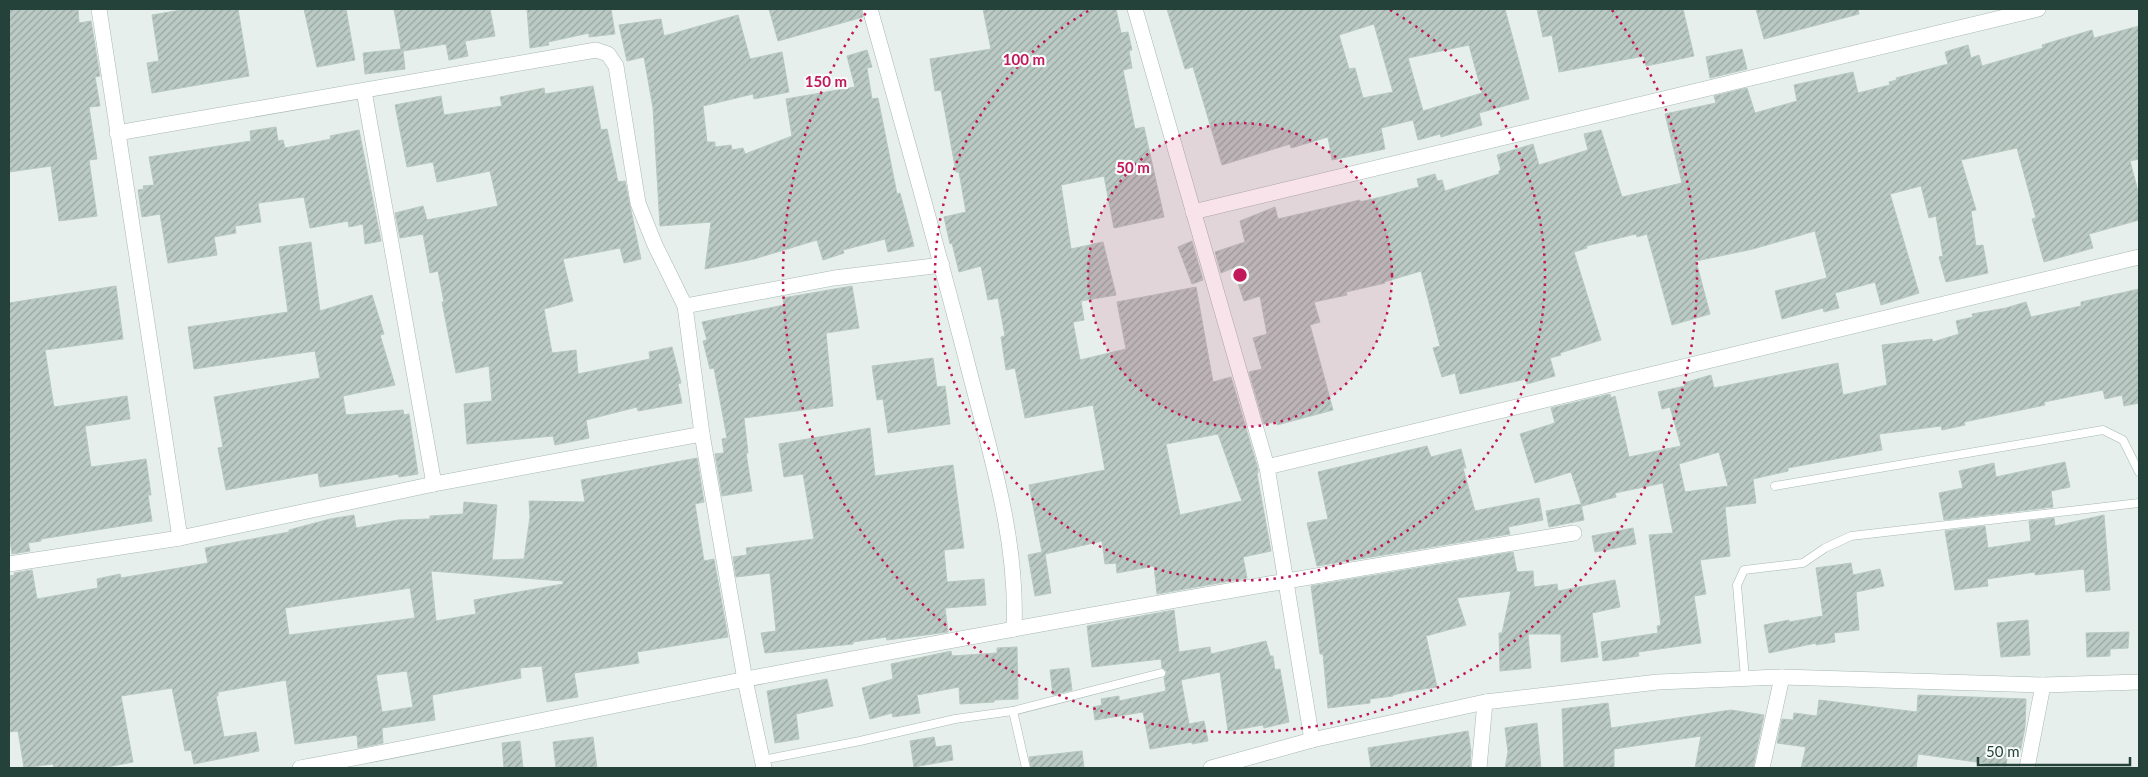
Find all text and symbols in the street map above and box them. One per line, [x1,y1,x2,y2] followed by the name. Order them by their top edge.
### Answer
[1003,50,1045,68] text: 100 m
[805,72,847,90] text: 150 m
[1116,158,1150,176] text: 50 m
[1231,266,1249,284] centre of rings
[1978,734,2130,766] scale bar
[1986,742,2020,760] text: 50 m

